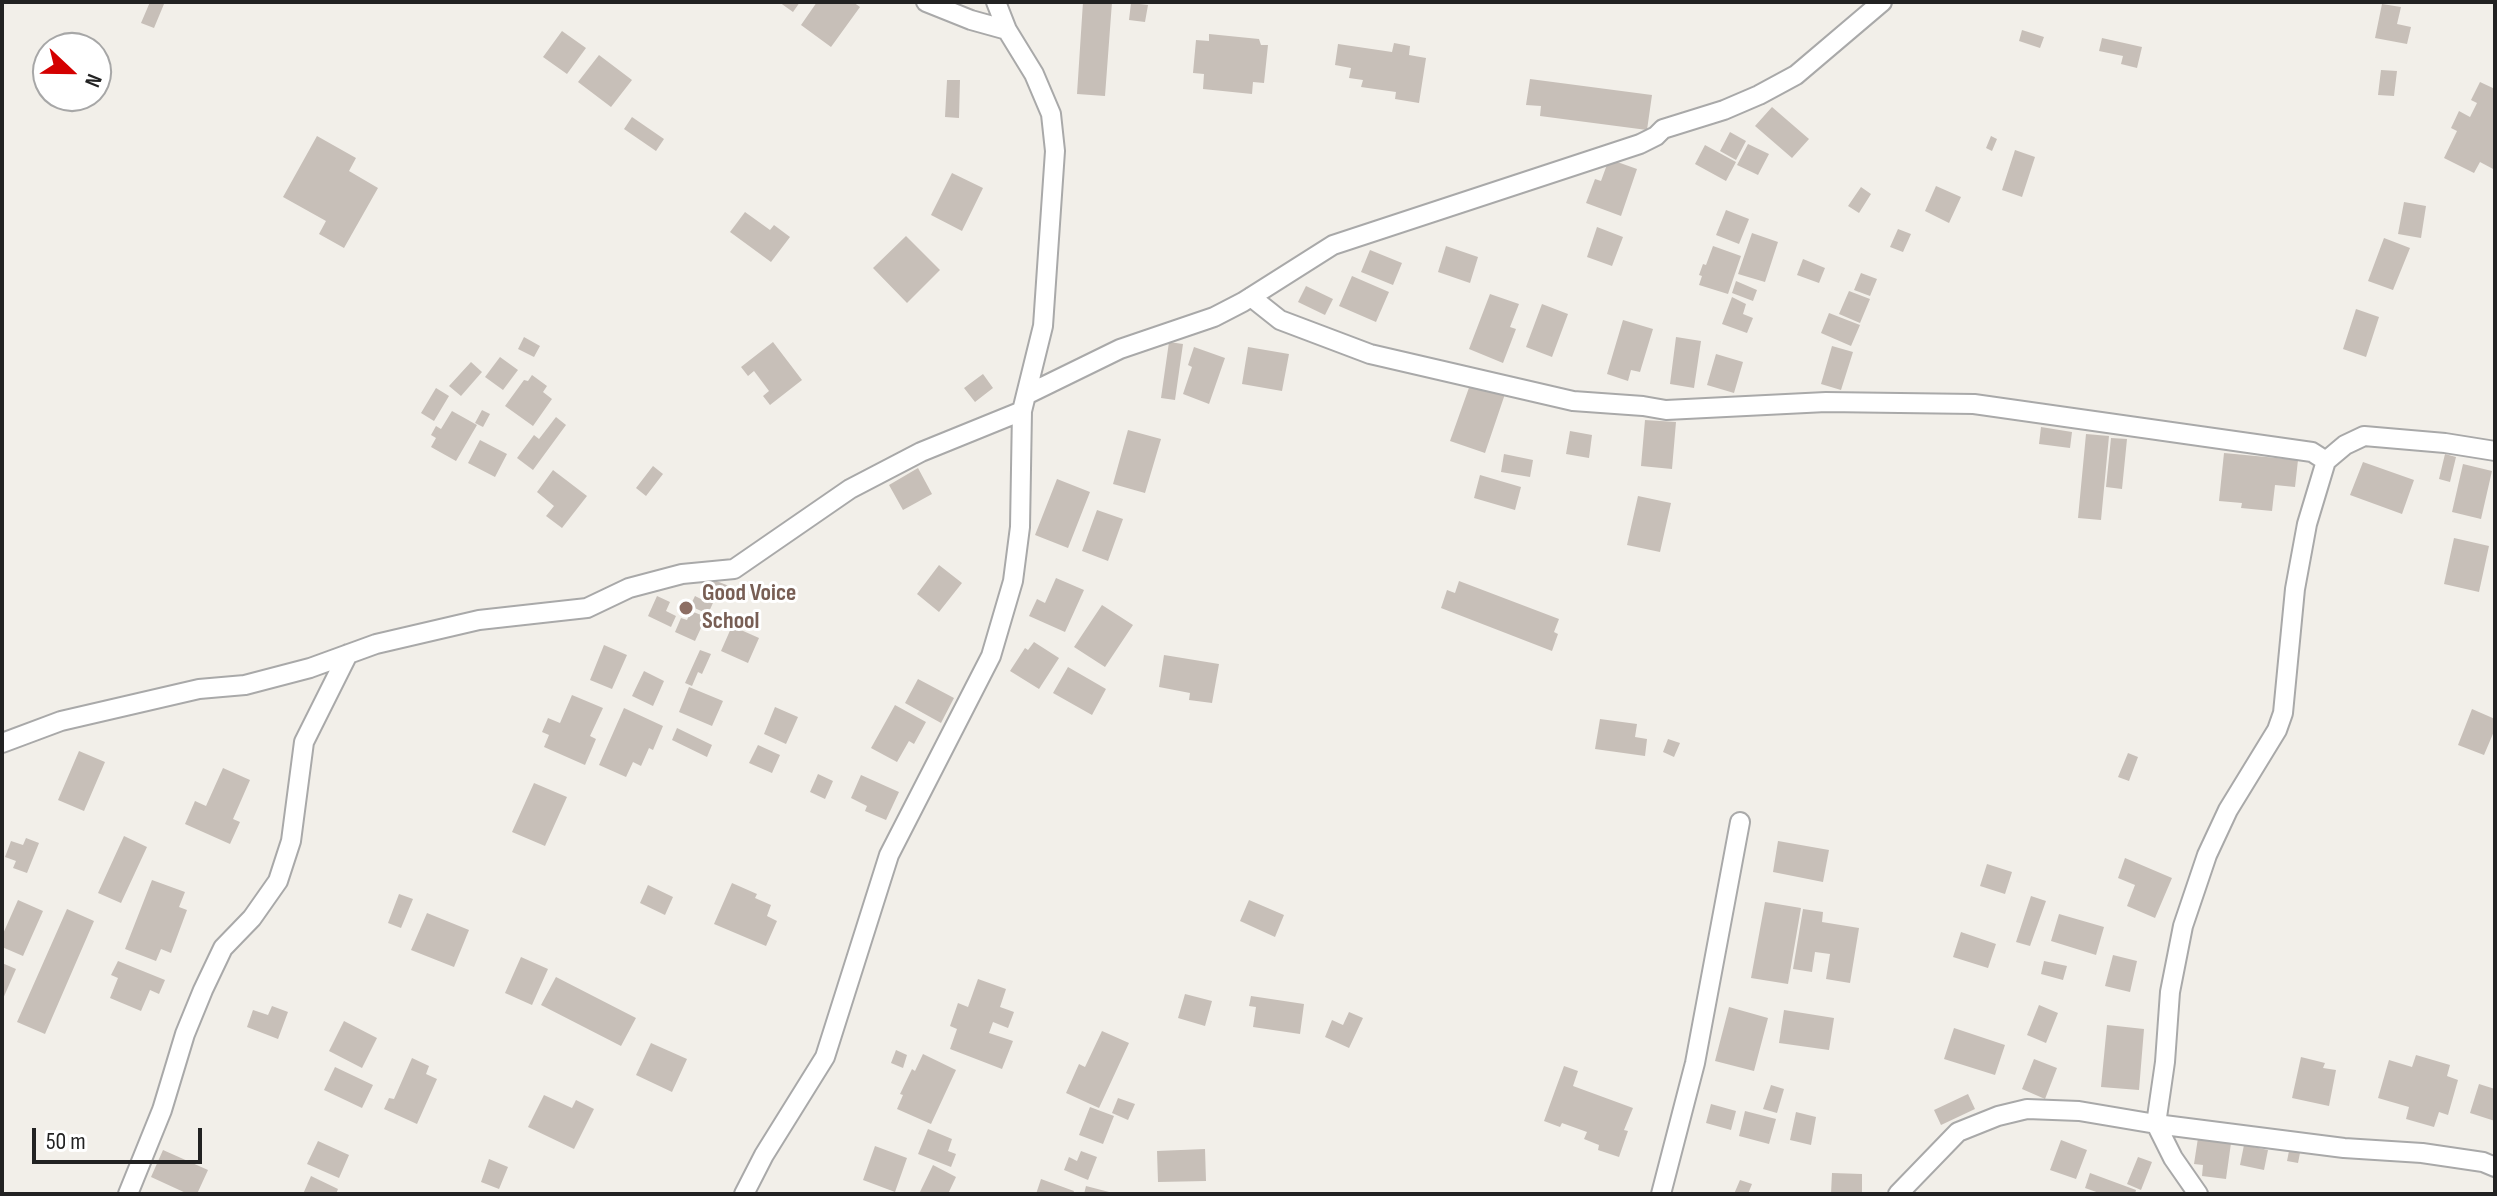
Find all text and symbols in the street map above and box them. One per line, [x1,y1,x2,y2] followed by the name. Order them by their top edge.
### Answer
[32,32,112,112] north arrow
[78,70,108,91] text: N
[702,580,796,636] place label: Good Voice School
[677,599,695,617] marker: Good Voice School
[36,1112,206,1162] scale bar
[46,1127,86,1156] text: 50 m

